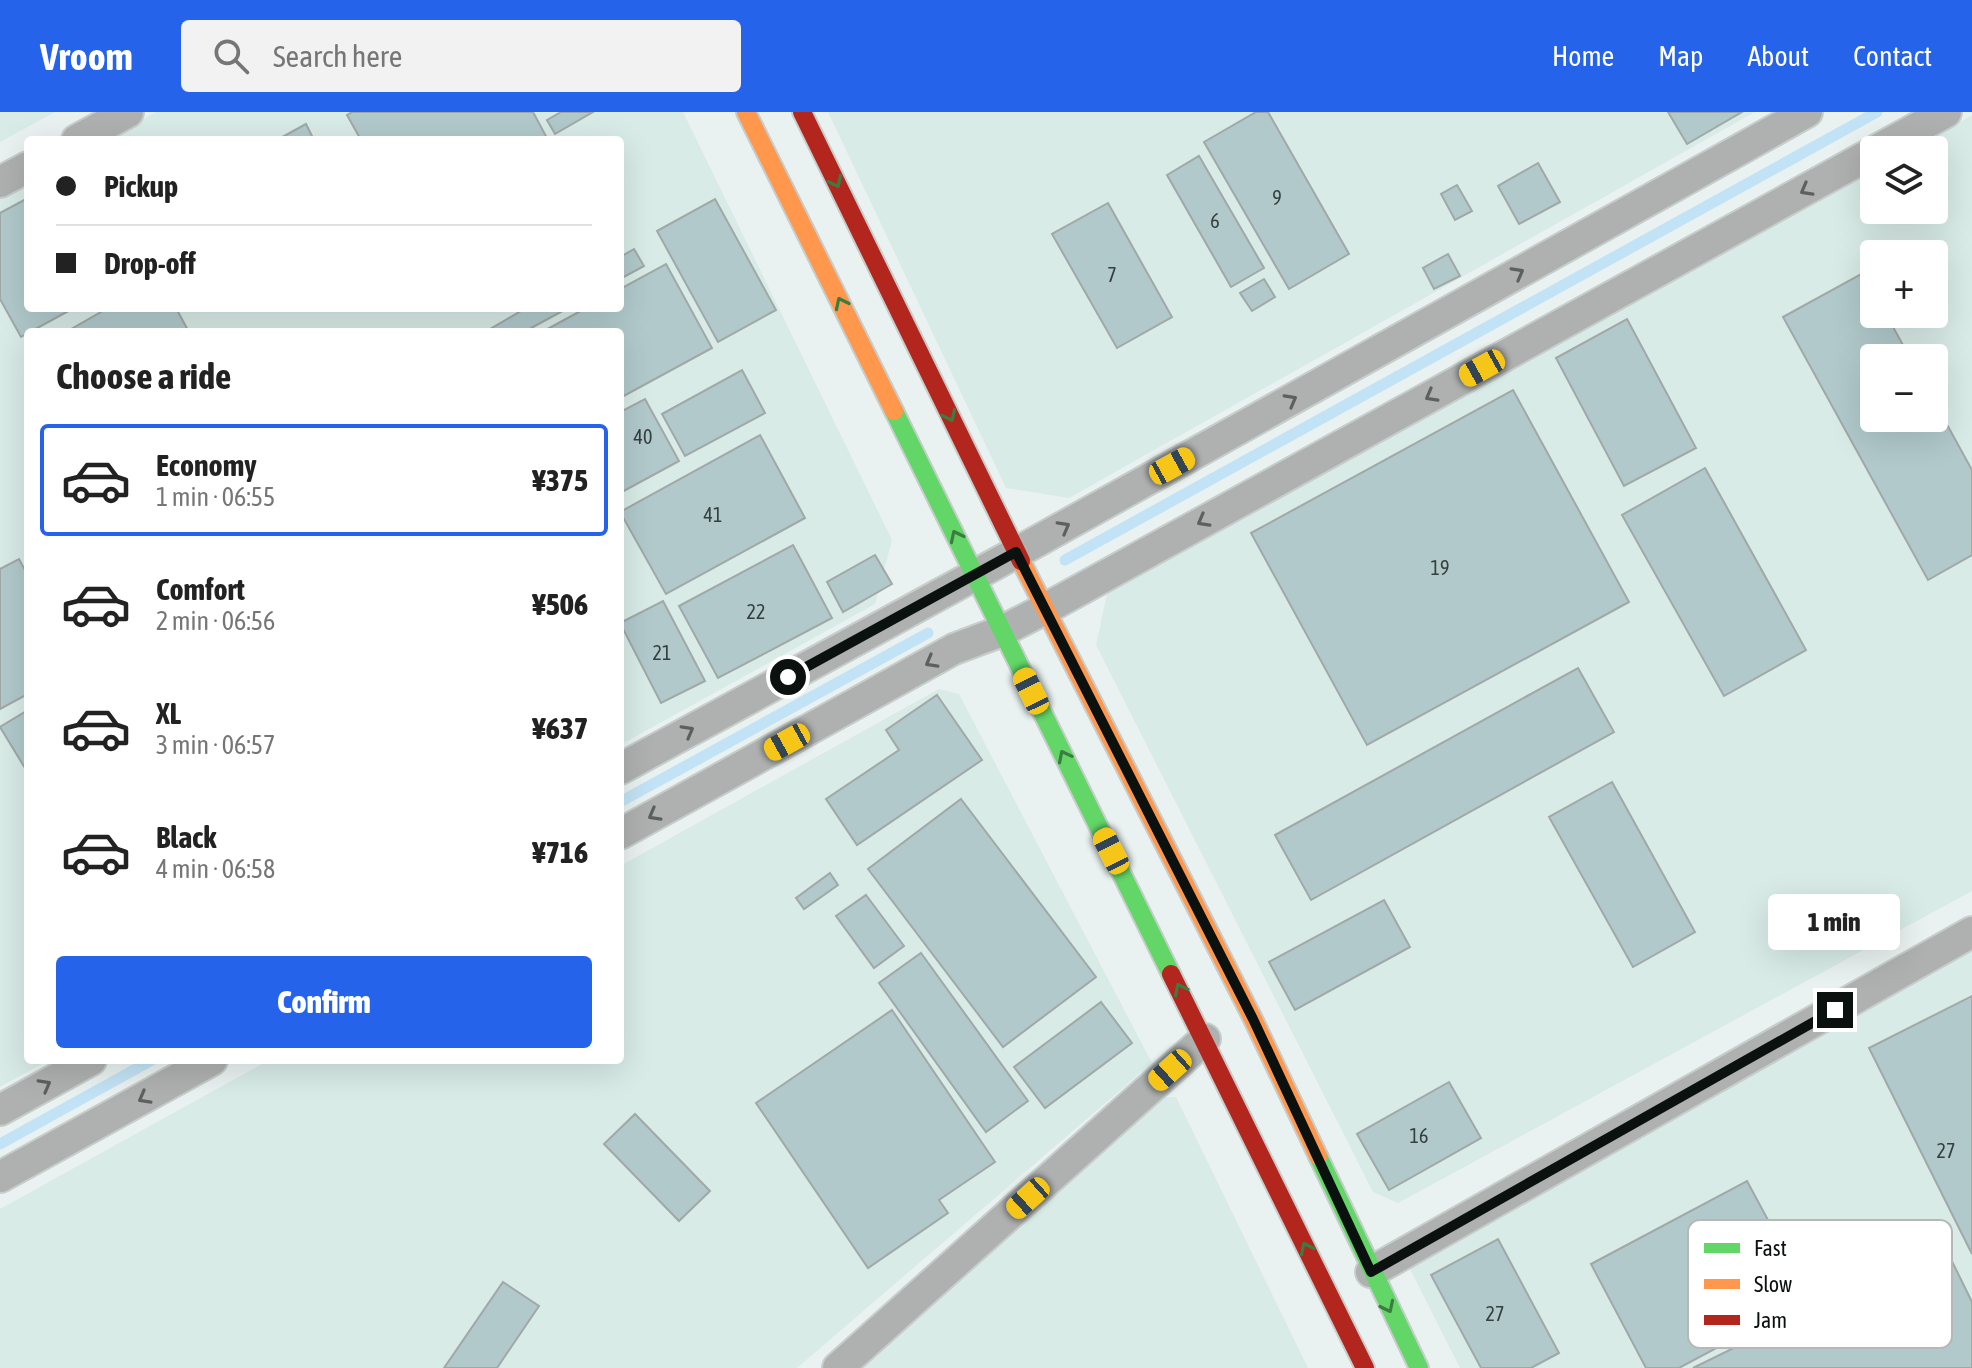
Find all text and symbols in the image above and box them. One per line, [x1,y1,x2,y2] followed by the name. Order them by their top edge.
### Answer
[181,20,741,92] search box
[209,34,253,78] icon: search
[40,35,133,78] text: Vroom
[273,39,402,73] text: Search here
[1552,40,1614,72] text: Home
[1658,40,1703,72] text: Map
[1747,40,1809,72] text: About
[1853,40,1932,72] text: Contact
[1860,136,1948,432] map controls
[1860,136,1948,224] button: layers
[104,169,178,203] text: Pickup
[826,174,842,189] one-way arrow
[1799,180,1814,195] one-way arrow
[1272,186,1282,209] house number: 9
[1210,209,1220,232] house number: 6
[1860,240,1948,328] button: +
[104,246,196,280] text: Drop-off
[1107,263,1117,286] house number: 7
[1509,267,1524,283] one-way arrow
[835,297,851,312] one-way arrow
[1860,344,1948,432] button: −
[1455,346,1509,390] car
[56,355,231,397] text: Choose a ride
[1425,386,1440,402] one-way arrow
[1282,394,1297,410] one-way arrow
[940,407,956,422] one-way arrow
[634,425,652,448] house number: 40
[60,444,132,516] icon: car
[1145,444,1199,488] car
[156,448,257,482] text: Economy
[532,463,588,497] text: ¥375
[156,482,275,512] text: 1 min · 06:55
[704,503,722,526] house number: 41
[1197,512,1211,527] one-way arrow
[1056,521,1070,536] one-way arrow
[950,530,966,545] one-way arrow
[1431,556,1449,579] house number: 19
[60,568,132,640] icon: car
[156,572,245,606] text: Comfort
[532,587,588,621] text: ¥506
[747,600,765,623] house number: 22
[156,606,275,636] text: 2 min · 06:56
[653,641,671,664] house number: 21
[925,653,939,668] one-way arrow
[770,659,806,695] route start
[1010,664,1052,718] car
[60,692,132,764] icon: car
[156,696,181,730] text: XL
[532,711,588,745] text: ¥637
[760,720,814,764] car
[680,726,695,741] one-way arrow
[156,730,275,760] text: 3 min · 06:57
[1058,750,1073,765] one-way arrow
[648,806,663,821] one-way arrow
[60,816,132,888] icon: car
[156,820,216,854] text: Black
[1089,824,1133,878] car
[532,835,588,869] text: ¥716
[156,854,275,884] text: 4 min · 06:58
[1769,894,1901,950] callout: 1 min
[1807,907,1861,937] text: 1 min
[56,956,592,1048] button: Confirm
[1174,982,1190,997] one-way arrow
[1817,992,1853,1028] route end
[1144,1045,1196,1095] car
[37,1079,51,1095] one-way arrow
[138,1088,153,1104] one-way arrow
[1410,1124,1428,1147] house number: 16
[1937,1139,1955,1162] house number: 27
[1002,1173,1054,1223] car
[1688,1220,1952,1348] legend
[1754,1235,1787,1261] text: Fast
[1301,1241,1316,1256] one-way arrow
[1754,1271,1792,1297] text: Slow
[1379,1298,1394,1313] one-way arrow
[1486,1302,1504,1325] house number: 27
[1754,1307,1787,1333] text: Jam

